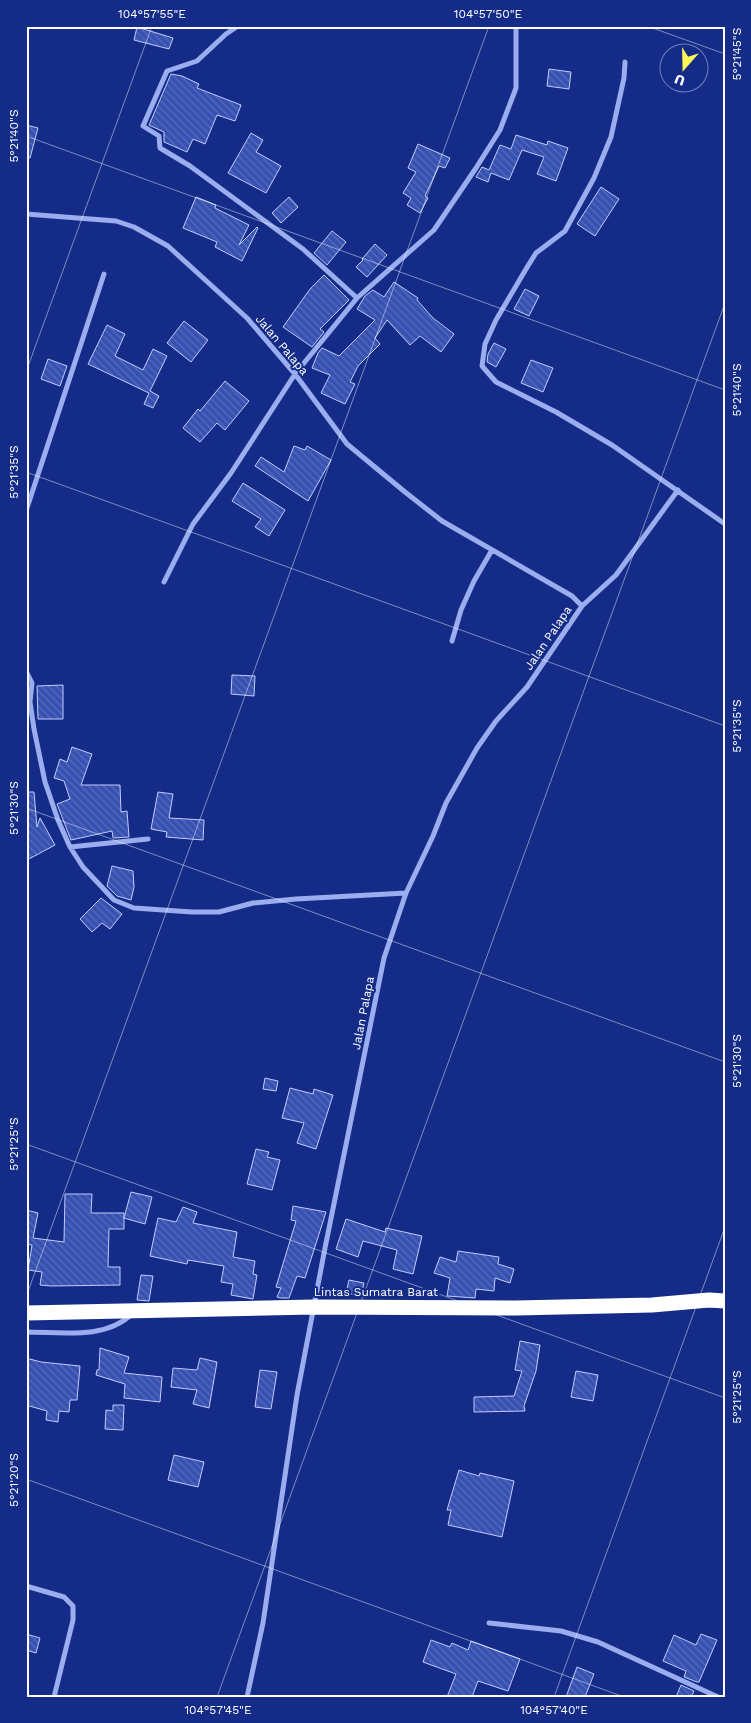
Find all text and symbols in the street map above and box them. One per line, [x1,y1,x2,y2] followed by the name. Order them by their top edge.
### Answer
[118,7,186,21] text: 104°57'55"E
[454,7,523,21] text: 104°57'50"E
[730,28,744,80] text: 5°21'45"S
[658,42,708,92] north arrow
[672,71,687,89] text: U
[7,109,21,163] text: 5°21'40"S
[253,312,311,378] street label: Jalan Palapa
[730,363,744,417] text: 5°21'40"S
[7,445,21,499] text: 5°21'35"S
[521,603,575,673] street label: Jalan Palapa
[730,699,744,753] text: 5°21'35"S
[7,781,21,835] text: 5°21'30"S
[349,975,377,1051] street label: Jalan Palapa
[730,1034,744,1088] text: 5°21'30"S
[7,1117,21,1171] text: 5°21'25"S
[314,1285,438,1299] street label: Lintas Sumatra Barat
[730,1370,744,1424] text: 5°21'25"S
[7,1453,21,1507] text: 5°21'20"S
[184,1703,252,1717] text: 104°57'45"E
[520,1703,588,1717] text: 104°57'40"E

